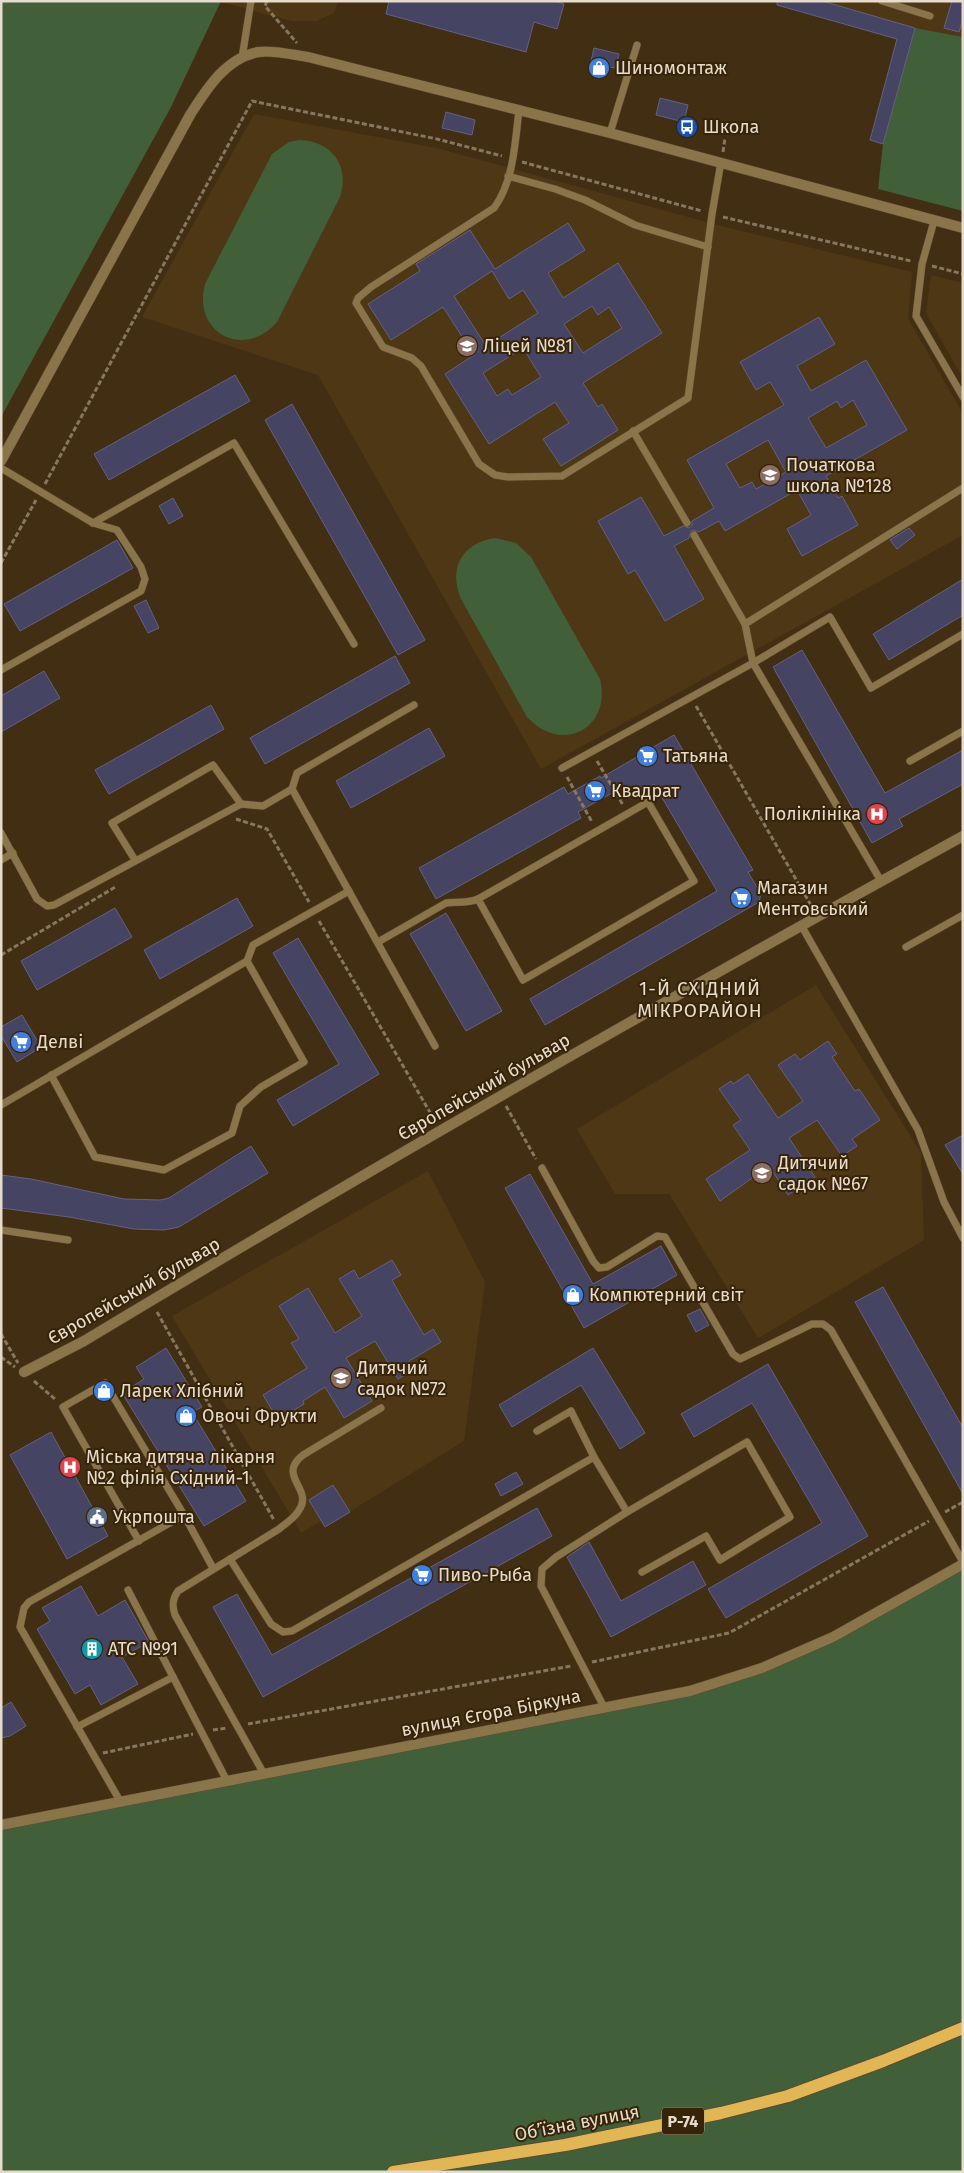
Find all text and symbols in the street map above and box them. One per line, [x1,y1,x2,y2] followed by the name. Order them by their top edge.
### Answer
[587,56,611,80] shop icon: Шиномонтаж
[615,57,727,79] place label: Шиномонтаж
[675,115,699,139] bus stop icon: Школа
[703,116,759,138] place label: Школа
[455,334,479,358] school or university icon: Ліцей №81
[483,335,573,357] place label: Ліцей №81
[786,454,892,497] place label: Початкова школа №128
[758,463,782,487] school or university icon: Початкова школа №128
[635,744,659,768] supermarket icon: Татьяна
[663,745,729,767] place label: Татьяна
[583,779,607,803] supermarket icon: Квадрат
[611,780,680,802] place label: Квадрат
[865,802,889,826] hospital icon: Поліклініка
[764,803,861,825] place label: Поліклініка
[757,877,869,920] place label: Магазин Ментовський
[729,886,753,910] supermarket icon: Магазин Ментовський
[637,977,763,1022] district label: 1-Й СХІДНИЙ МІКРОРАЙОН
[394,1029,574,1145] street label: Європейський бульвар
[9,1030,33,1054] supermarket icon: Делві
[36,1031,83,1053] place label: Делві
[777,1152,868,1195] place label: Дитячий садок №67
[750,1161,774,1185] school or university icon: Дитячий садок №67
[44,1233,224,1349] street label: Європейський бульвар
[561,1283,585,1307] shop icon: Компютерний світ
[589,1284,744,1306] place label: Компютерний світ
[356,1357,447,1400] place label: Дитячий садок №72
[329,1366,353,1390] school or university icon: Дитячий садок №72
[92,1379,116,1403] shop icon: Ларек Хлібний
[120,1380,244,1402] place label: Ларек Хлібний
[174,1404,198,1428] shop icon: Овочі Фрукти
[202,1405,317,1427] place label: Овочі Фрукти
[86,1446,275,1489] place label: Міська дитяча лікарня №2 філія Східний-1
[58,1455,82,1479] hospital icon: Міська дитяча лікарня №2 філія Східний-1
[85,1505,109,1529] public building icon: Укрпошта
[113,1506,195,1528] place label: Укрпошта
[410,1563,434,1587] supermarket icon: Пиво-Рыба
[438,1564,532,1586] place label: Пиво-Рыба
[80,1637,104,1661] building icon: АТС №91
[108,1638,178,1660] place label: АТС №91
[399,1685,583,1741] street label: вулиця Єгора Біркуна
[513,2100,641,2146] street label: Обʼїзна вулиця
[662,2108,704,2134] road number: Р-74

